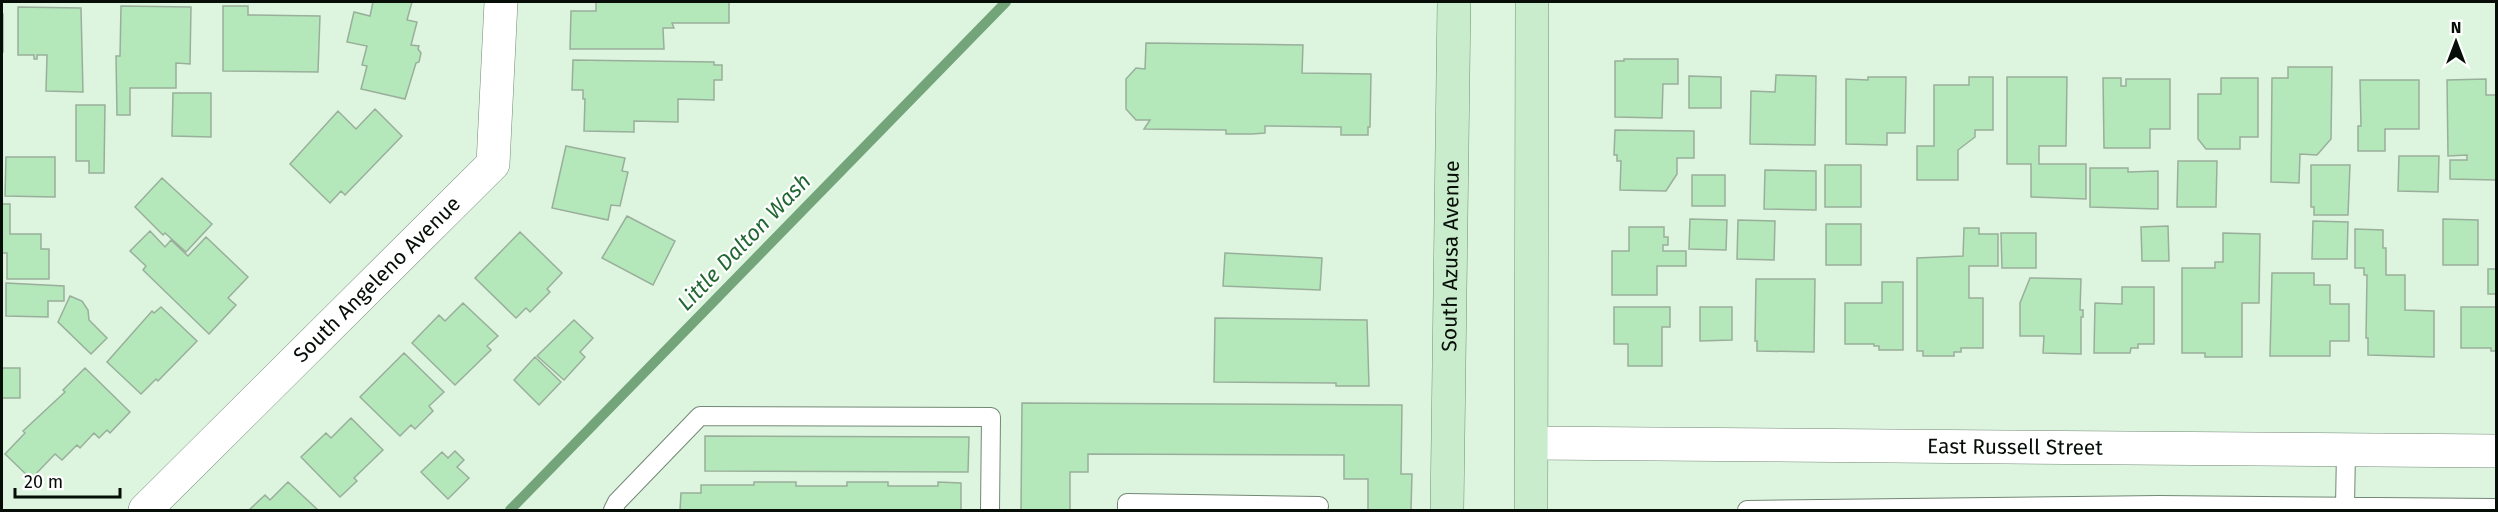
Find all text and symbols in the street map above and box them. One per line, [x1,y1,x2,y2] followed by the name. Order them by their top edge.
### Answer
[2426,12,2486,72] north arrow
[2451,18,2461,37] text: N
[1436,160,1465,352] street label: South Azusa Avenue
[672,168,816,316] water label: Little Dalton Wash
[288,191,466,368] street label: South Angeleno Avenue
[1927,433,2103,461] street label: East Russell Street
[15,461,120,499] scale bar
[24,471,63,493] text: 20 m

